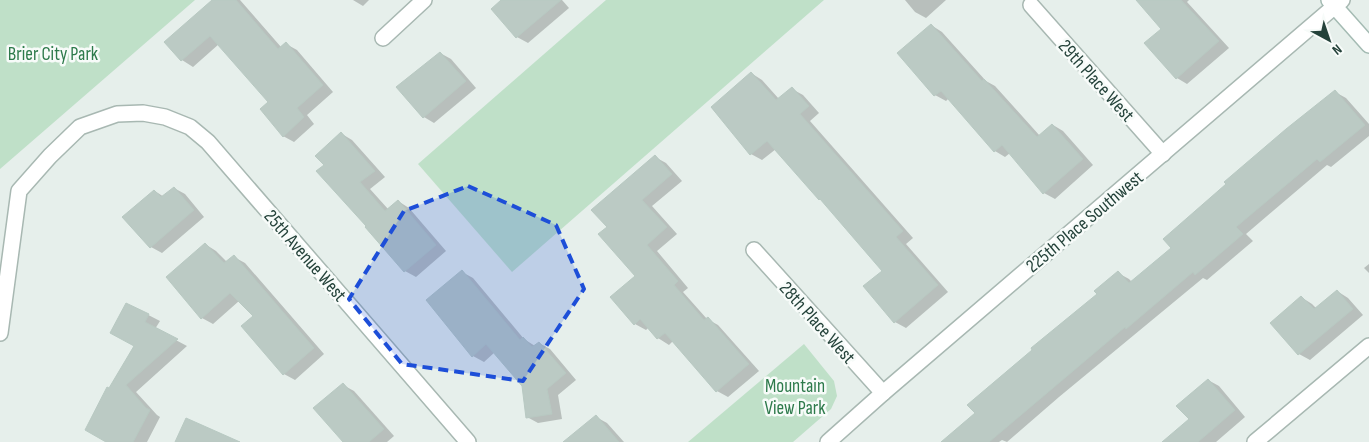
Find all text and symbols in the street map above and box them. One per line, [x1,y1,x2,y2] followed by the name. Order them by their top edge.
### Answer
[1304,15,1354,65] north arrow
[1053,35,1139,127] street label: 29th Place West
[1329,41,1345,58] text: N
[8,43,99,66] park label: Brier City Park
[1022,166,1148,278] street label: 225th Place Southwest
[259,205,351,307] street label: 25th Avenue West
[774,277,860,369] street label: 28th Place West
[764,375,826,420] park label: Mountain View Park

